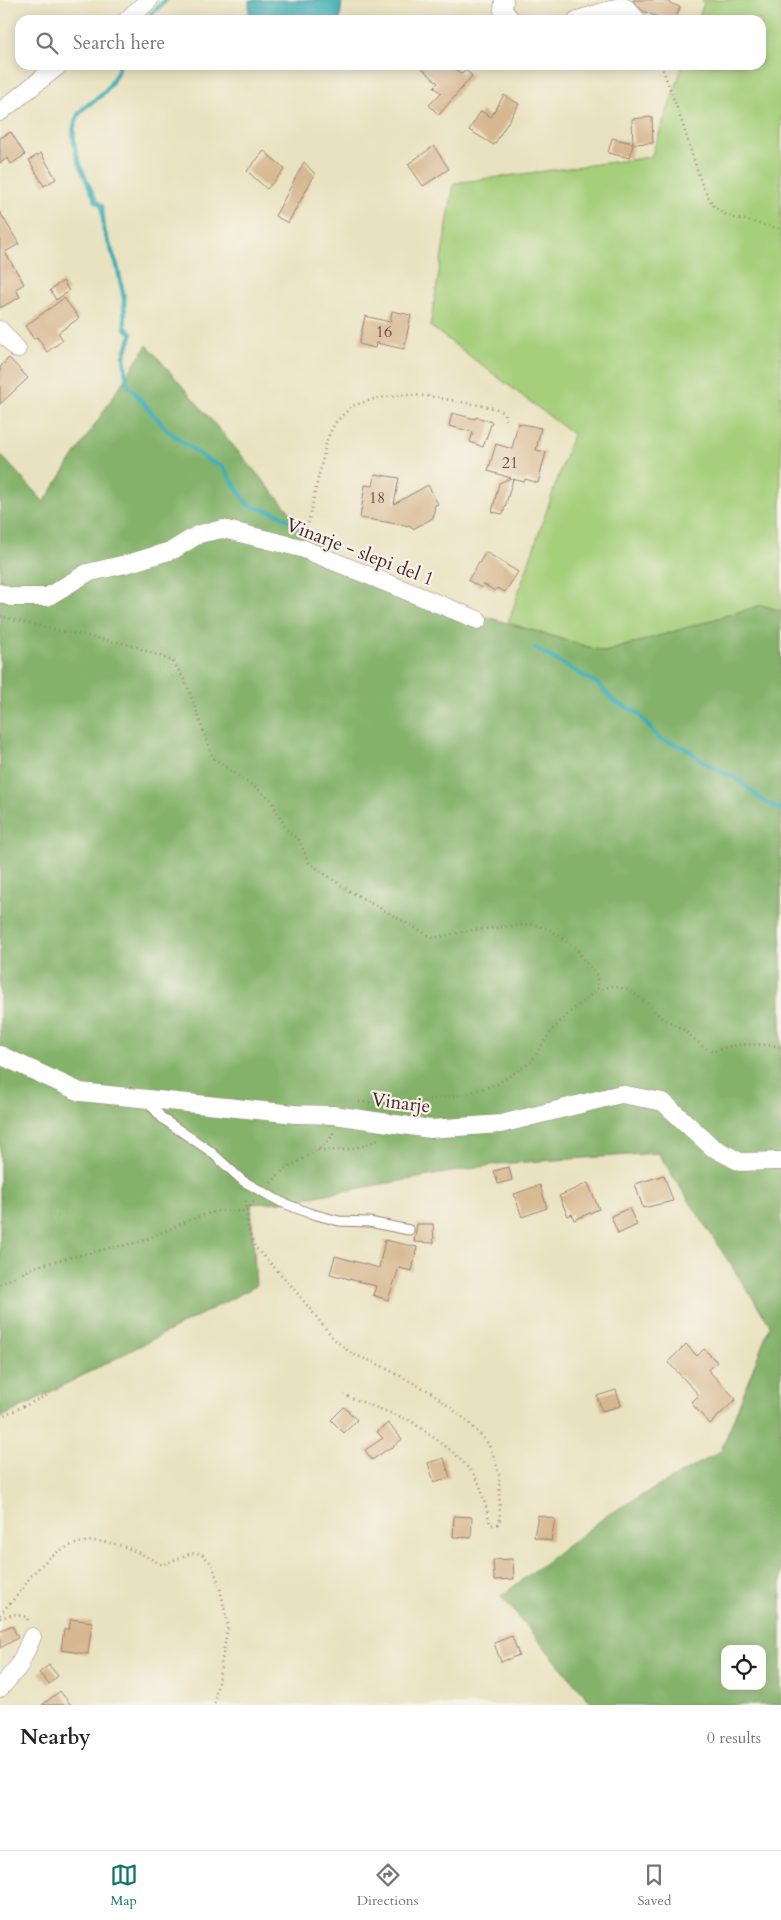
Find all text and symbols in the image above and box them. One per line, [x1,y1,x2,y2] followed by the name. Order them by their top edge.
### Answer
[15,15,766,70] search box
[33,29,61,57] icon: search
[73,30,165,56] text: Search here
[376,321,392,343] house number: 16
[502,452,518,474] house number: 21
[369,487,385,509] house number: 18
[282,512,438,592] street label: Vinarje - slepi del 1
[370,1086,432,1120] street label: Vinarje
[721,1645,766,1690] map controls
[721,1645,766,1690] button: locate
[20,1723,91,1752] text: Nearby
[707,1727,761,1749] text: 0 results
[110,1861,138,1910] tab: Map
[357,1861,418,1910] tab: Directions
[637,1861,671,1910] tab: Saved

